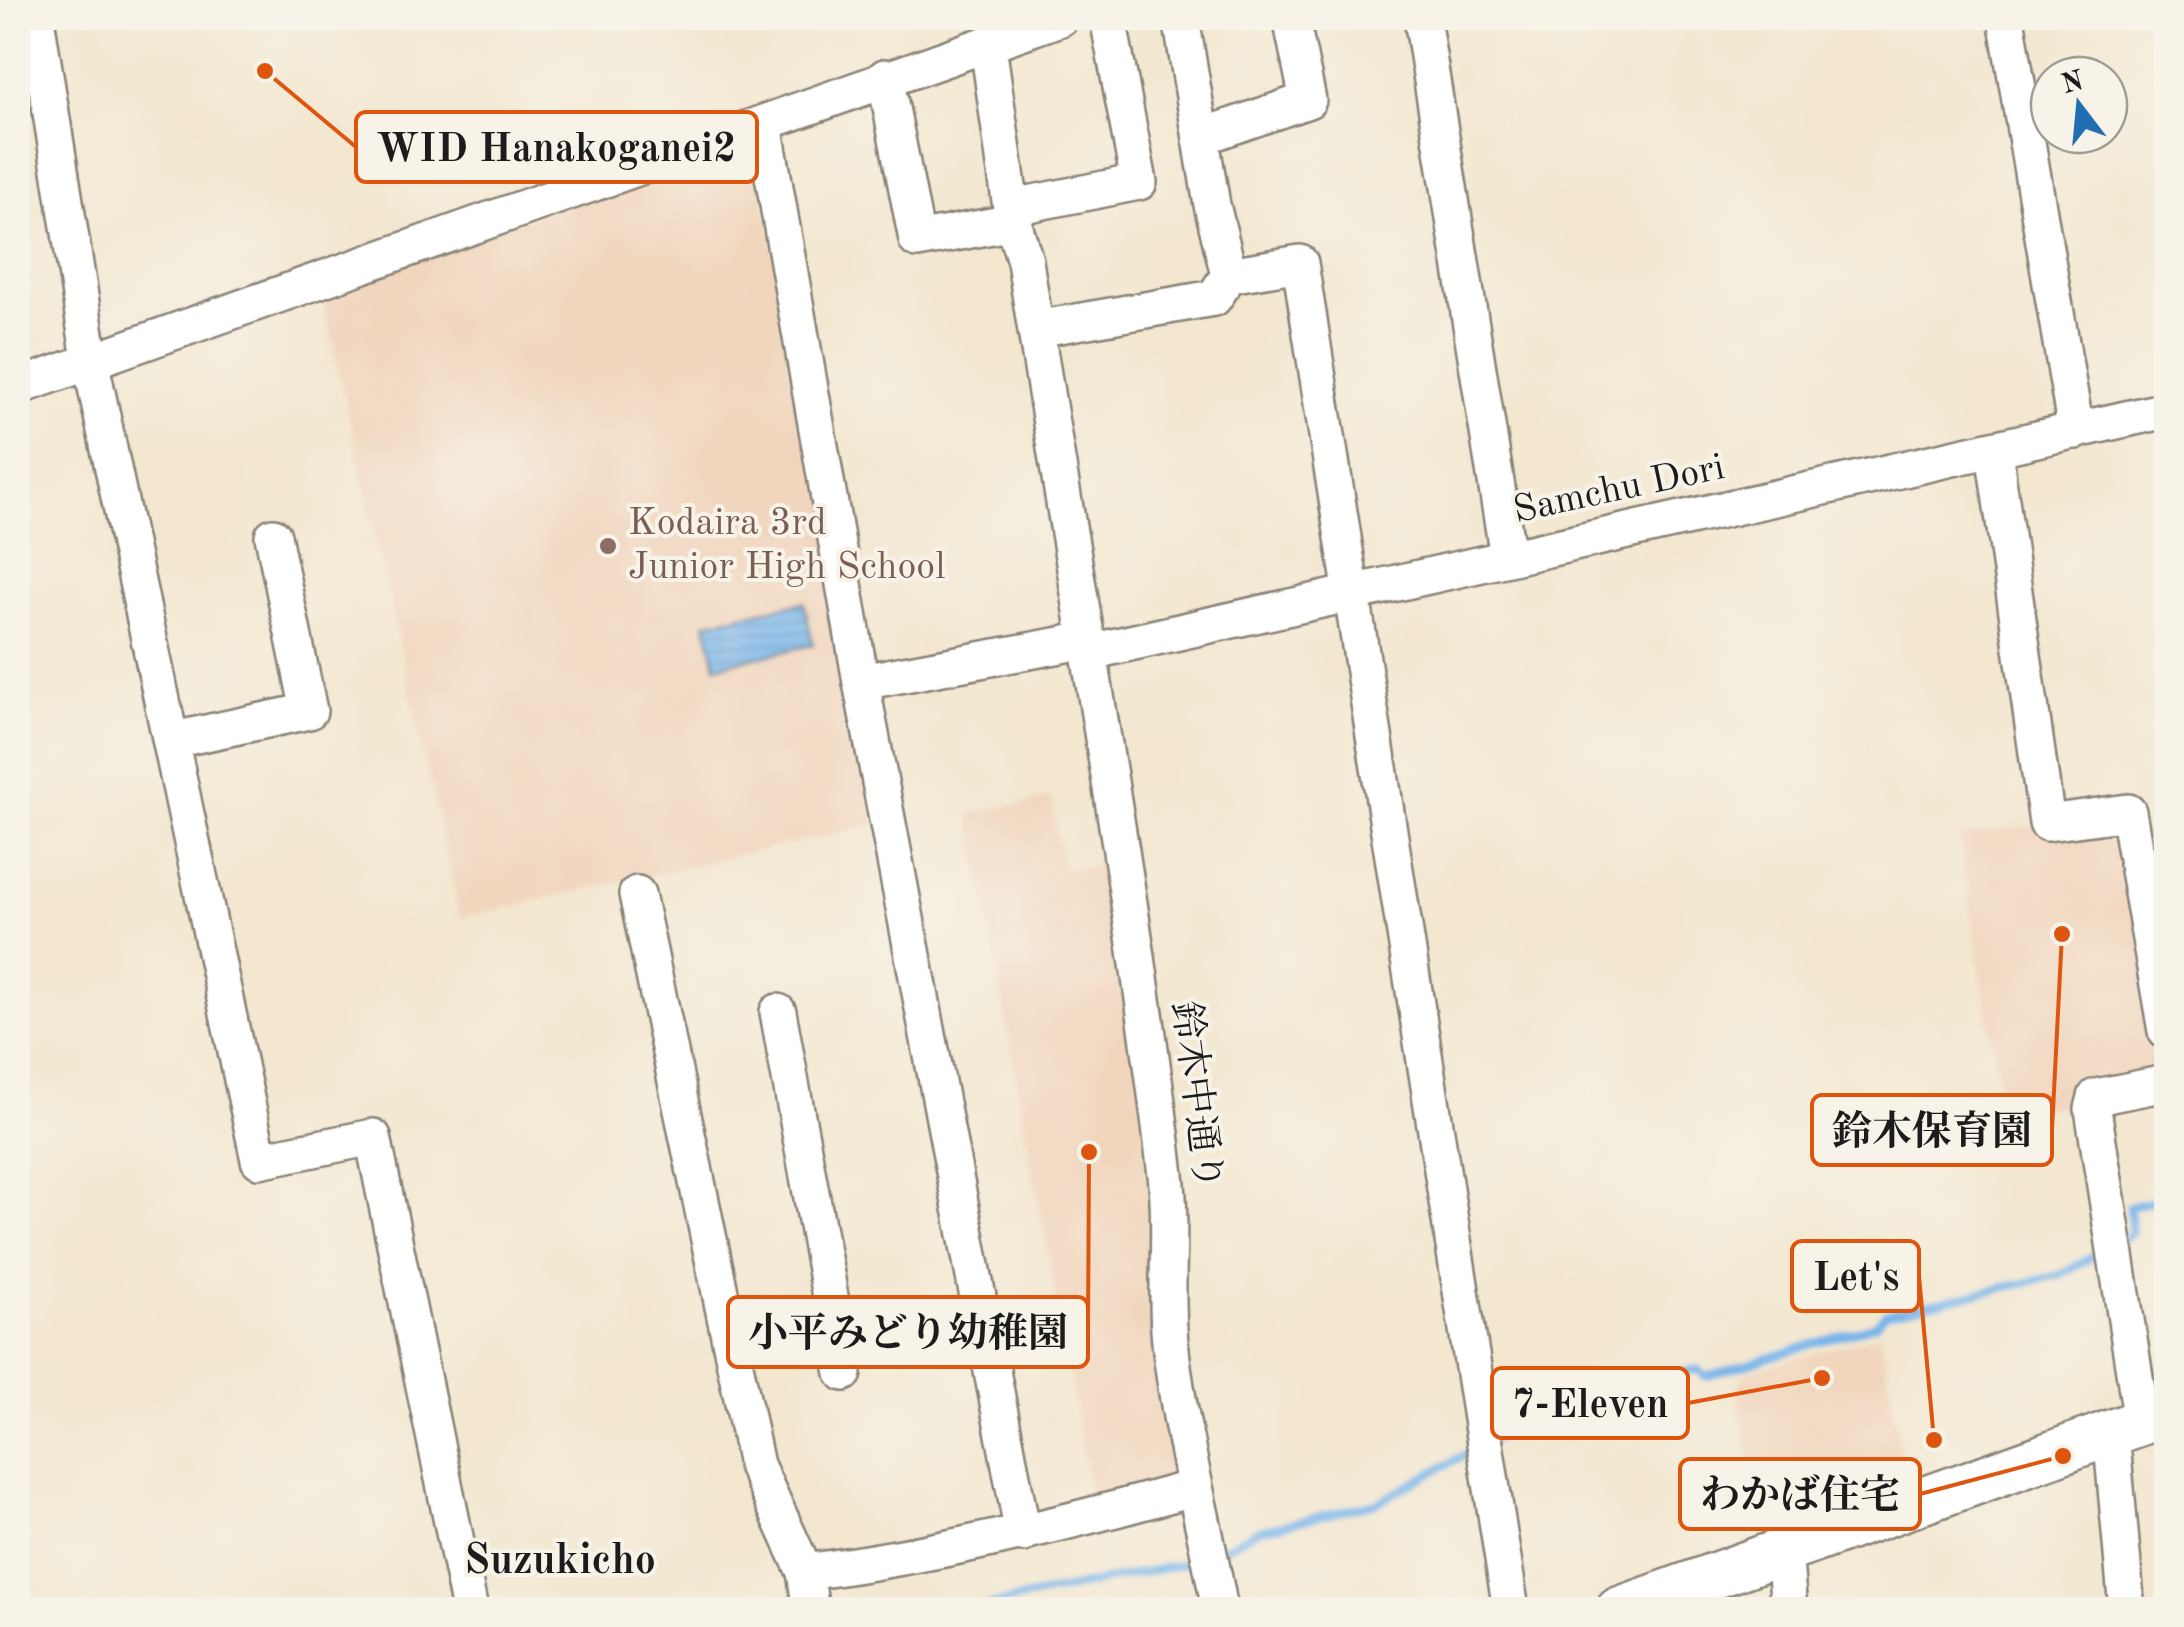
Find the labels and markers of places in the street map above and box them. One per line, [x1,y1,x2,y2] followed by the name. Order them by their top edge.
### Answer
[356,112,757,182] callout: WID Hanakoganei2
[628,505,945,587] place label: Kodaira 3rd Junior High School
[597,535,619,557] marker: Kodaira 3rd Junior High School
[1812,1095,2052,1165] callout: 鈴木保育園
[1792,1241,1919,1311] callout: Let's
[728,1297,1088,1367] callout: 小平みどり幼稚園
[1492,1368,1688,1438] callout: 7-Eleven
[1680,1459,1920,1529] callout: わかば住宅

